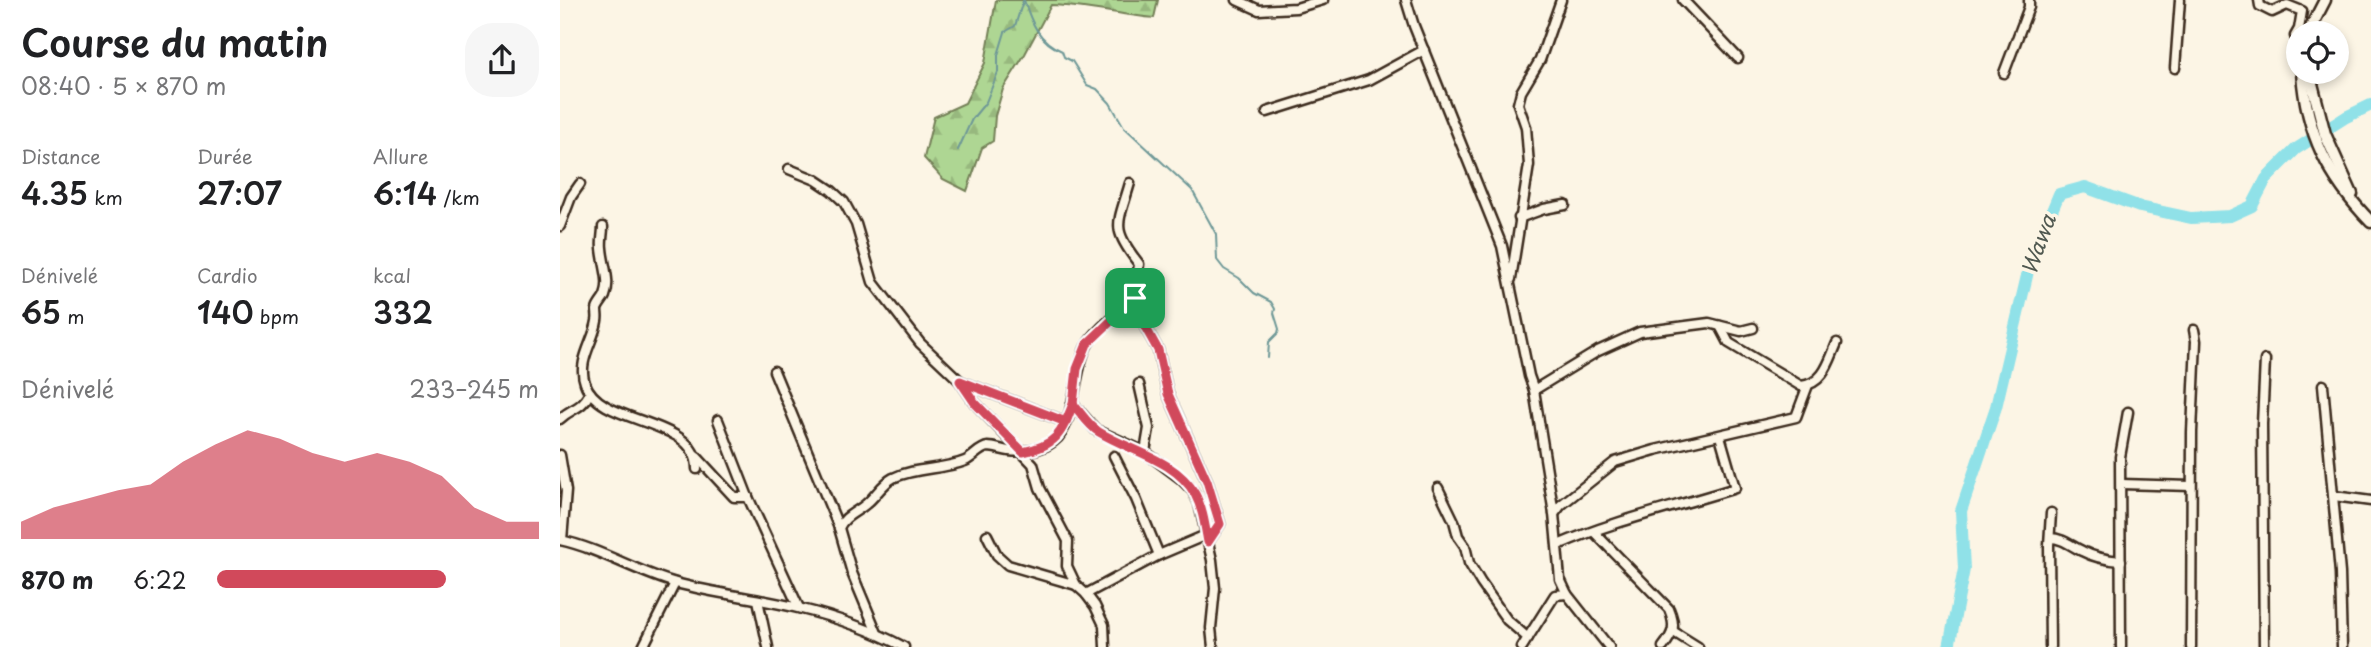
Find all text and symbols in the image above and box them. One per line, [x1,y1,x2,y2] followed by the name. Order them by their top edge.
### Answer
[21,13,328,70] text: Course du matin
[2286,21,2349,84] map controls
[2286,21,2349,84] button: locate
[465,23,539,97] button: share
[21,68,227,103] text: 08:40 · 5 × 870 m
[21,142,101,170] text: Distance
[197,142,253,170] text: Durée
[373,142,428,170] text: Allure
[21,170,88,215] text: 4.35
[197,170,282,215] text: 27:07
[373,170,437,215] text: 6:14
[88,183,123,211] text: km
[437,183,480,211] text: /km
[2011,209,2063,279] water label: Wawa
[21,261,98,289] text: Dénivelé
[197,261,258,289] text: Cardio
[373,261,411,289] text: kcal
[1105,268,1165,328] pin
[1116,279,1154,317] icon: arrive
[21,289,61,334] text: 65
[197,289,254,334] text: 140
[373,289,433,334] text: 332
[61,302,84,330] text: m
[254,302,299,330] text: bpm
[21,371,114,406] text: Dénivelé
[409,371,539,406] text: 233–245 m
[21,562,93,597] text: 870 m
[133,562,187,597] text: 6:22

